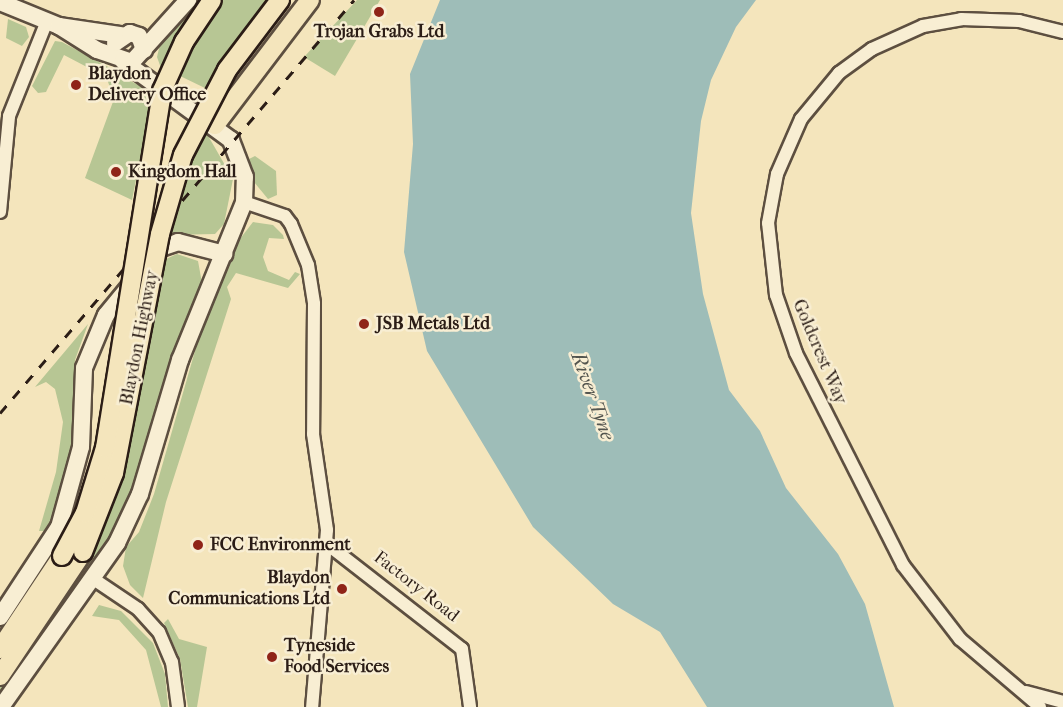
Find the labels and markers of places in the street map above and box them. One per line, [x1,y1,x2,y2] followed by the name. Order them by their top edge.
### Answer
[372,5,386,19] marker: Trojan Grabs Ltd
[314,21,444,43] place label: Trojan Grabs Ltd
[88,64,206,106] place label: Blaydon Delivery Office
[69,78,83,92] marker: Blaydon Delivery Office
[128,161,237,183] place label: Kingdom Hall
[109,165,123,179] marker: Kingdom Hall
[376,313,490,335] place label: JSB Metals Ltd
[357,317,371,331] marker: JSB Metals Ltd
[210,534,351,556] place label: FCC Environment
[191,538,205,552] marker: FCC Environment
[168,568,330,610] place label: Blaydon Communications Ltd
[335,582,349,596] marker: Blaydon Communications Ltd
[284,636,389,678] place label: Tyneside Food Services
[265,650,279,664] marker: Tyneside Food Services

